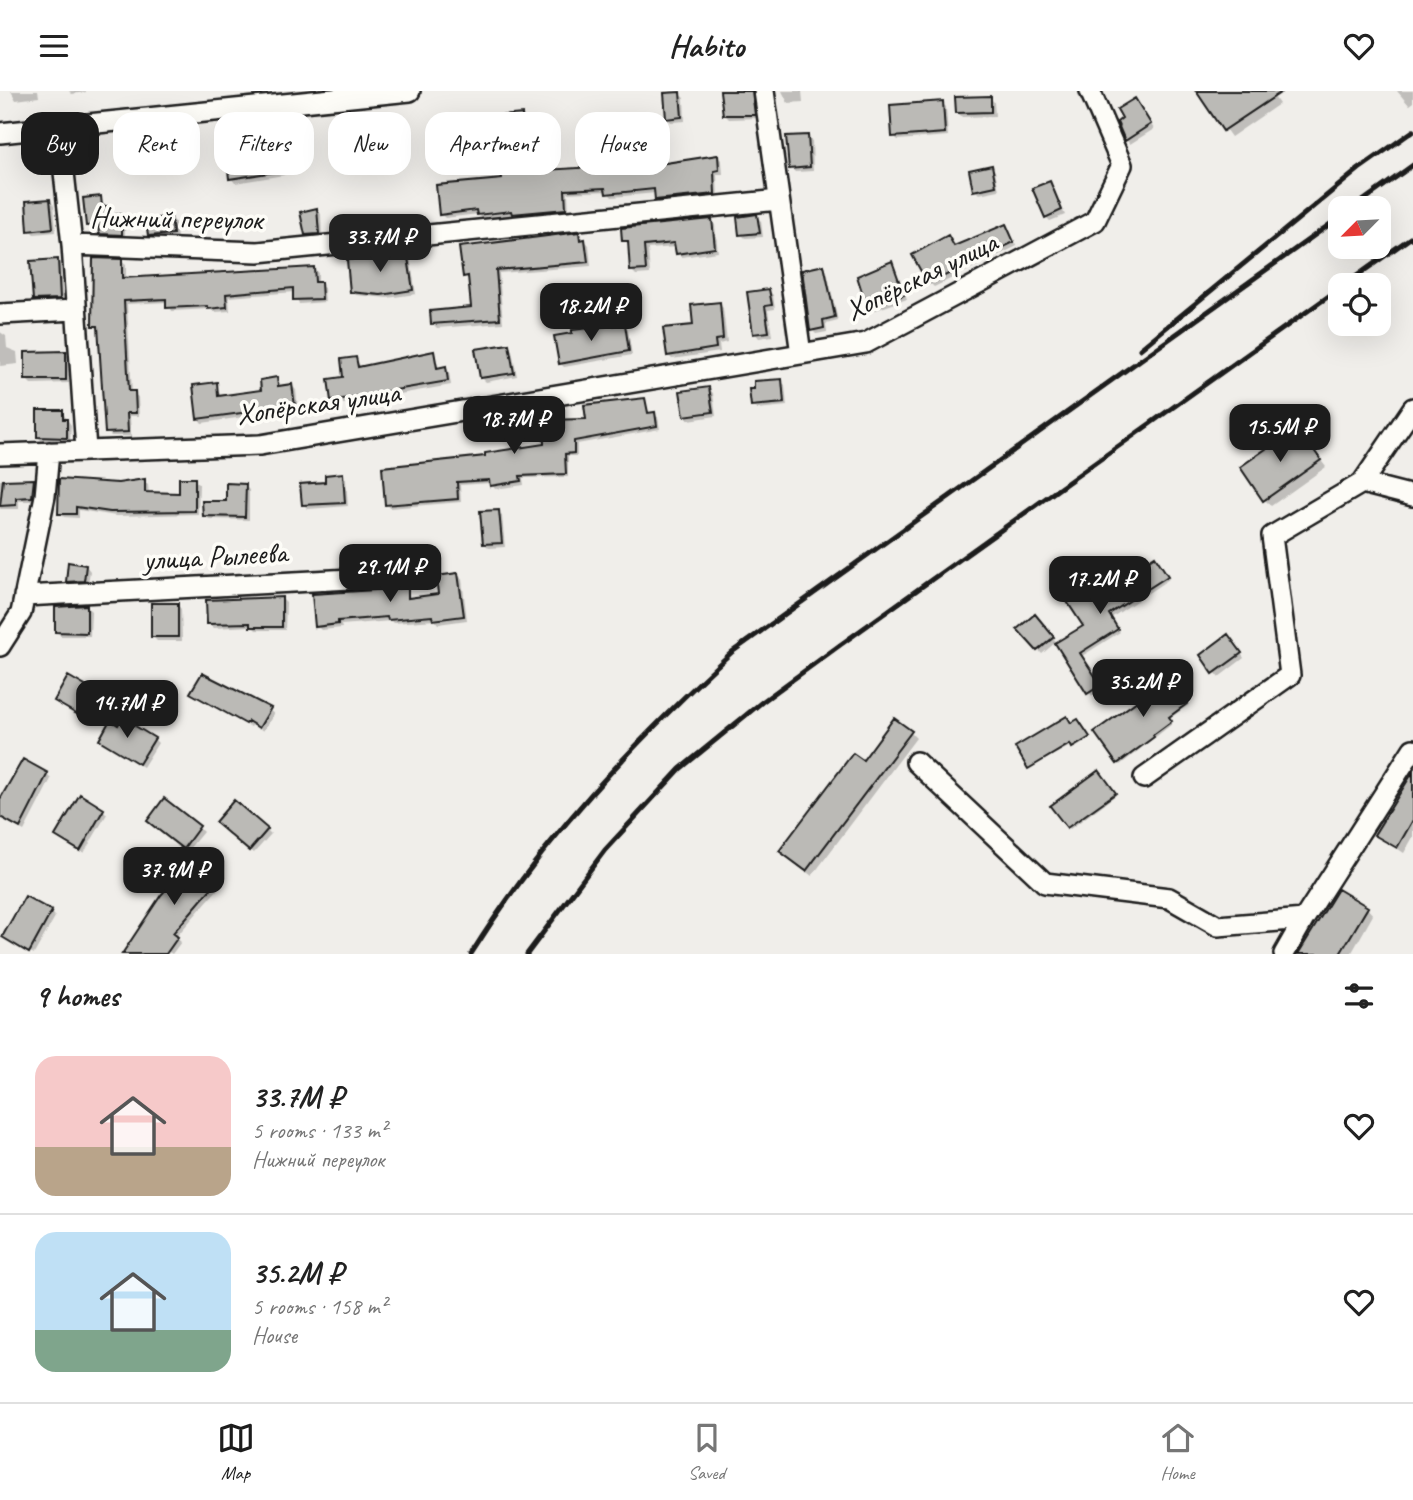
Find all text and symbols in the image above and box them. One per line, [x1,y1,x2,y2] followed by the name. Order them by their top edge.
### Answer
[669,25,744,66] text: Habito
[35,27,73,65] icon: menu
[1340,27,1378,65] icon: heart
[21,112,99,175] chip: Buy
[113,112,200,175] chip: Rent
[214,112,314,175] chip: Filters
[328,112,411,175] chip: New
[425,112,561,175] chip: Apartment
[575,112,670,175] chip: House
[1328,196,1391,259] north arrow
[1328,196,1391,336] map controls
[89,197,265,239] street label: Нижний переулок
[315,215,445,274] pin: 33.7M ₽
[345,222,415,251] text: 33.7M ₽
[839,222,1005,329] street label: Хопёрская улица
[1328,273,1391,336] button: locate
[526,283,656,343] pin: 18.2M ₽
[556,291,626,320] text: 18.2M ₽
[234,372,404,433] street label: Хопёрская улица
[449,397,579,456] pin: 18.7M ₽
[479,404,549,433] text: 18.7M ₽
[1215,405,1345,464] pin: 15.5M ₽
[1245,412,1315,441] text: 15.5M ₽
[140,533,291,579] street label: улица Рылеева
[325,545,455,604] pin: 29.1M ₽
[355,552,425,581] text: 29.1M ₽
[1035,557,1165,616] pin: 17.2M ₽
[1065,564,1135,593] text: 17.2M ₽
[1078,659,1208,719] pin: 35.2M ₽
[1108,667,1178,696] text: 35.2M ₽
[62,681,192,740] pin: 14.7M ₽
[92,688,162,717] text: 14.7M ₽
[109,847,239,907] pin: 37.9M ₽
[139,855,209,884] text: 37.9M ₽
[35,977,119,1015] text: 9 homes
[1340,977,1378,1015] icon: filters
[252,1078,343,1116] text: 33.7M ₽
[91,1084,175,1168] icon: home
[1340,1107,1378,1145] icon: heart
[252,1116,387,1145] text: 5 rooms · 133 m²
[252,1145,384,1174] text: Нижний переулок
[252,1254,343,1292] text: 35.2M ₽
[91,1260,175,1344] icon: home
[1340,1283,1378,1321] icon: heart
[252,1292,387,1321] text: 5 rooms · 158 m²
[252,1321,297,1350] text: House
[217,1419,255,1485] tab: Map
[688,1419,726,1485] tab: Saved
[1159,1419,1197,1485] tab: Home

